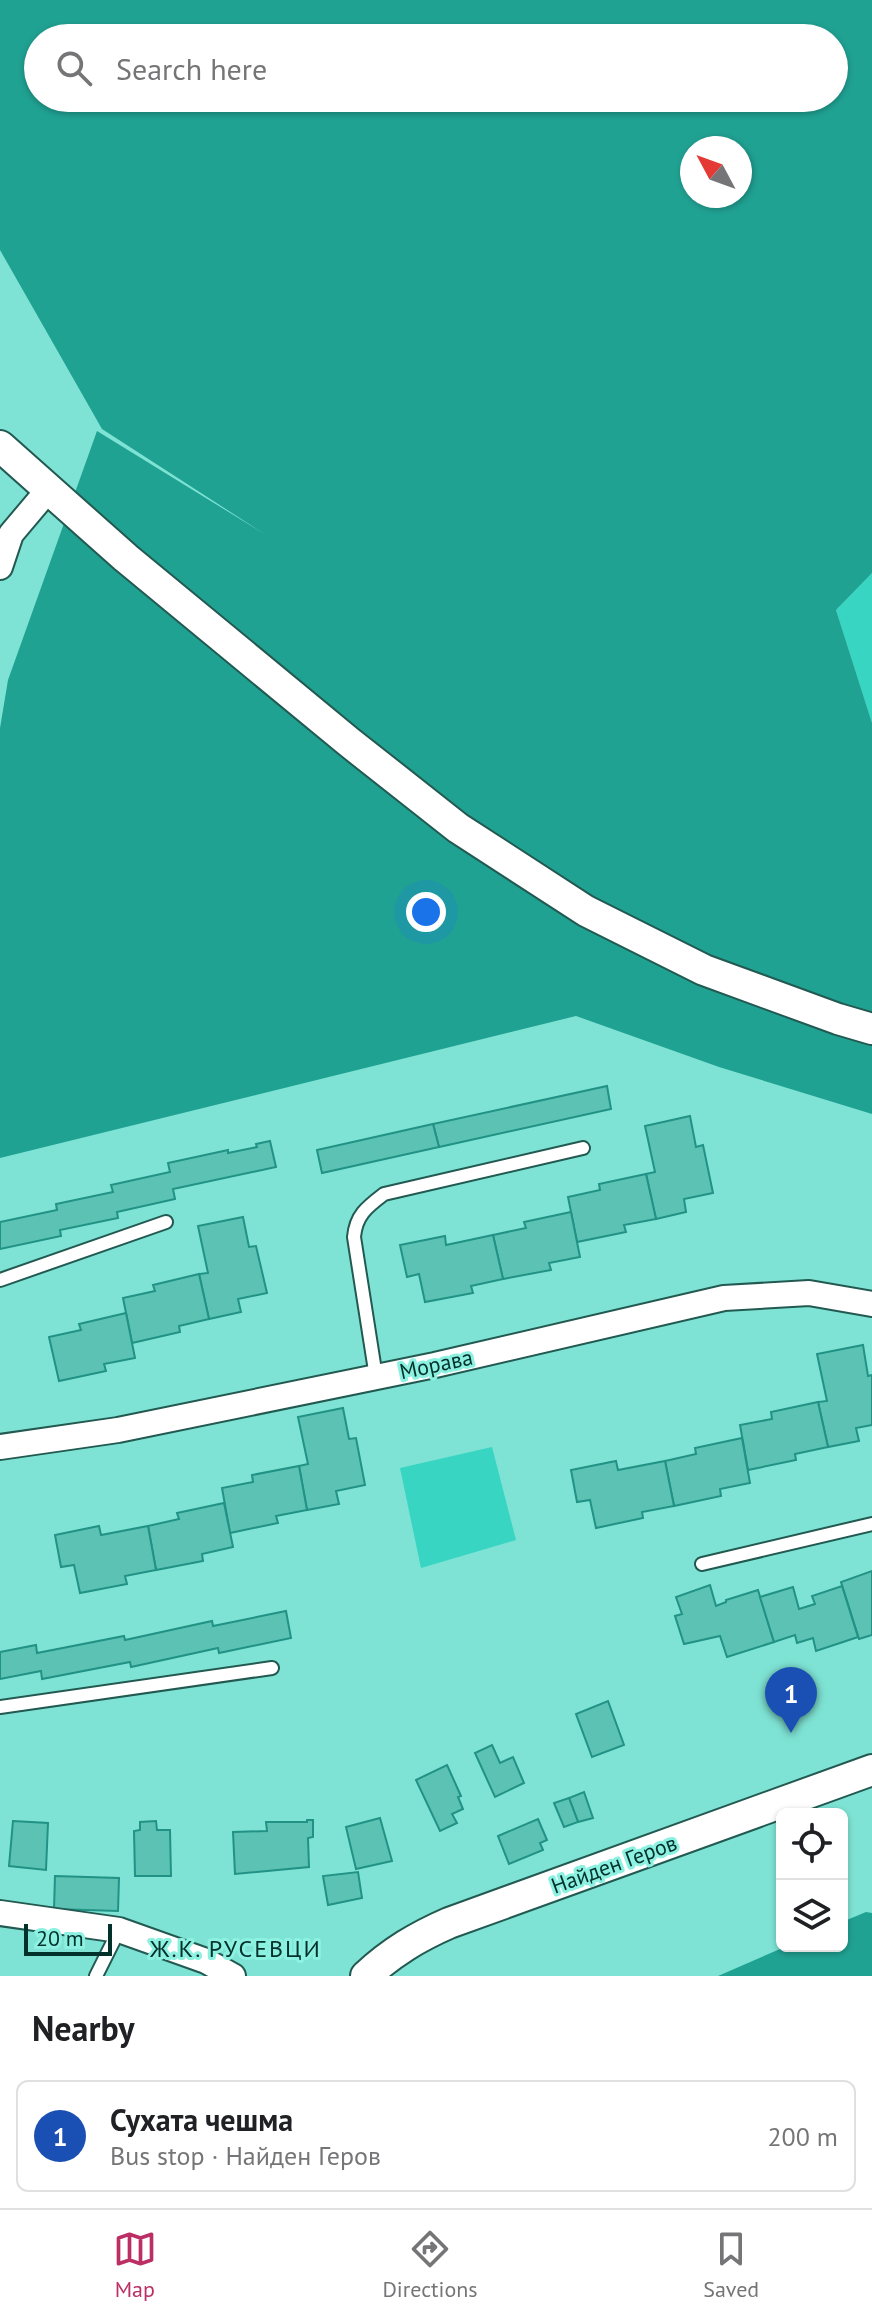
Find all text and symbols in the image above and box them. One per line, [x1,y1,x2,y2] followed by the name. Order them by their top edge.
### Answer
[24,24,848,112] search box
[52,46,96,90] icon: search
[116,49,267,88] text: Search here
[680,136,752,208] north arrow
[406,892,446,932] your location
[397,1343,475,1385] street label: Морава
[765,1667,817,1733] pin: 1
[776,1808,848,1952] map controls
[776,1808,848,1880] button: locate
[547,1828,681,1900] street label: Найден Геров
[776,1880,848,1952] button: layers
[24,1920,112,1956] scale bar
[36,1924,84,1952] text: 20 m
[149,1933,322,1964] district label: Ж.К. РУСЕВЦИ
[32,2006,134,2050] text: Nearby
[110,2100,293,2139] text: Сухата чешма
[53,2120,67,2153] text: 1
[767,2120,838,2153] text: 200 m
[110,2139,381,2172] text: Bus stop · Найден Геров
[113,2227,157,2303] tab: Map
[382,2227,478,2303] tab: Directions
[703,2227,759,2303] tab: Saved

